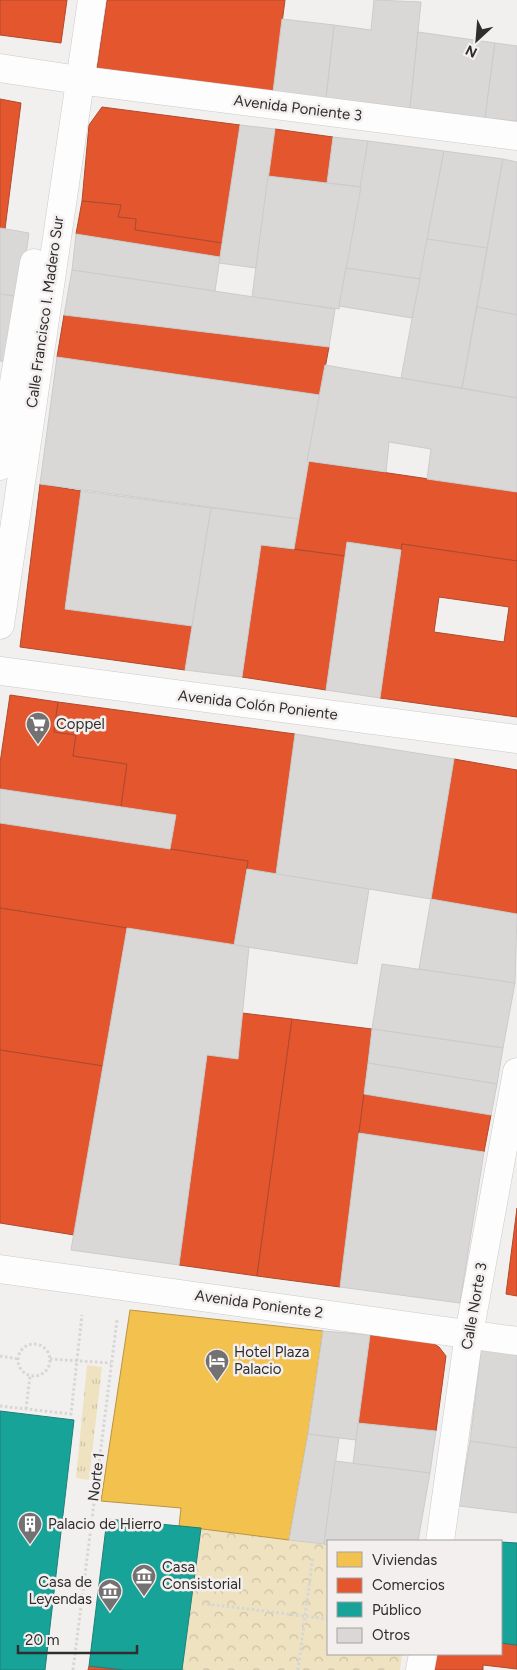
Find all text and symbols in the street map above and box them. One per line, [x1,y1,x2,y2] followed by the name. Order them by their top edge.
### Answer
[452,15,502,65] north arrow
[463,41,480,61] text: N
[233,91,363,125] street label: Avenida Poniente 3
[23,215,67,409] street label: Calle Francisco I. Madero Sur
[177,686,339,724] street label: Avenida Colón Poniente
[25,711,51,745] supermarket icon: Coppel
[56,715,105,733] place label: Coppel
[457,1261,491,1351] street label: Calle Norte 3
[194,1286,324,1322] street label: Avenida Poniente 2
[234,1343,309,1378] place label: Hotel Plaza Palacio
[204,1348,230,1382] hotel icon: Hotel Plaza Palacio
[84,1452,108,1502] street label: Norte 1
[17,1511,43,1545] building icon: Palacio de Hierro
[48,1515,162,1533] place label: Palacio de Hierro
[327,1540,502,1655] legend
[372,1551,437,1569] text: Viviendas
[162,1558,241,1593] place label: Casa Consistorial
[131,1563,157,1597] museum icon: Casa Consistorial
[29,1573,92,1608] place label: Casa de Leyendas
[372,1576,445,1594] text: Comercios
[97,1578,123,1612] museum icon: Casa de Leyendas
[372,1601,422,1619] text: Público
[18,1622,136,1654] scale bar
[372,1626,410,1644] text: Otros
[25,1631,59,1649] text: 20 m

